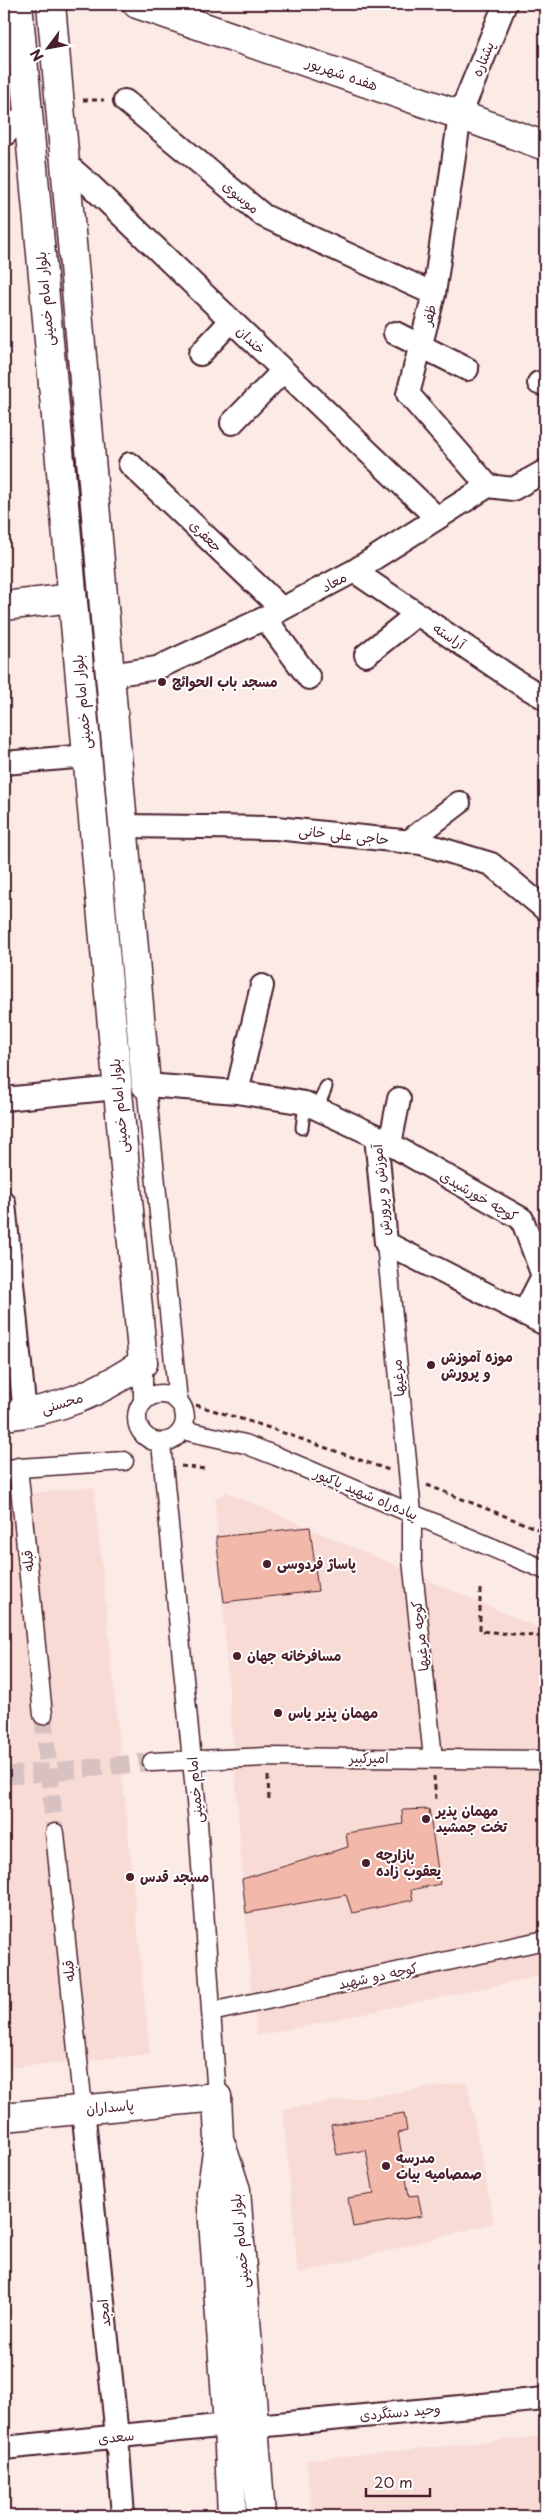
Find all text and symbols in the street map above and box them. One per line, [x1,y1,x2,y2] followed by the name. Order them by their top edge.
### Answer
[22,22,72,72] north arrow
[466,38,499,80] street label: پشتاره
[25,45,48,65] text: N
[303,51,381,96] street label: هفده شهریور
[218,175,264,218] street label: موسوی
[30,251,60,347] street label: بلوار امام خمینی
[416,302,441,329] street label: ظفر
[232,321,271,359] street label: خندان
[185,515,228,557] street label: جعفری
[317,566,350,597] street label: معاد
[429,617,470,654] street label: آراسته
[67,654,97,750] street label: بلوار امام خمینی
[172,671,278,692] place label: مسجد باب الحوائج
[156,676,168,688] marker: مسجد باب الحوائج
[298,819,390,850] street label: حاجی علی خانی
[104,1058,134,1154] street label: بلوار امام خمینی
[366,1143,395,1237] street label: آموزش و پرورش
[436,1165,522,1226] street label: کوچه خورشیدی
[441,1346,513,1383] place label: موزه آموزش و پرورش
[385,1358,410,1398] street label: مرغیها
[425,1359,437,1371] marker: موزه آموزش و پرورش
[38,1386,85,1419] street label: محسنی
[310,1462,421,1525] street label: پیاده‌راه شهید پاکپور
[16,1549,39,1573] street label: قبله
[277,1553,356,1574] place label: پاساژ فردوسی
[261,1558,273,1570] marker: پاساژ فردوسی
[405,1600,434,1672] street label: کوچه مرغیها
[247,1645,341,1666] place label: مسافرخانه جهان
[231,1650,243,1662] marker: مسافرخانه جهان
[288,1702,378,1723] place label: مهمان پذیر یاس
[272,1707,284,1719] marker: مهمان پذیر یاس
[348,1747,389,1768] street label: امیرکبیر
[181,1756,209,1824] street label: امام خمینی
[434,1800,508,1837] place label: مهمان پذیر تخت جمشید
[420,1813,432,1825] marker: مهمان پذیر تخت جمشید
[376,1844,441,1881] place label: بازارچه یعقوب زاده
[360,1857,372,1869] marker: بازارچه یعقوب زاده
[140,1866,209,1887] place label: مسجد قدس
[124,1871,136,1883] marker: مسجد قدس
[336,1957,420,1994] street label: کوچه دو شهید
[57,1959,80,1983] street label: قبله
[85,2094,135,2119] street label: پاسداران
[396,2147,482,2184] place label: مدرسه صمصامیه بیات
[380,2160,392,2172] marker: مدرسه صمصامیه بیات
[225,2193,255,2289] street label: بلوار امام خمینی
[92,2298,115,2328] street label: امجد
[359,2398,441,2426] street label: وحید دستگردی
[97,2424,135,2449] street label: سعدی
[366,2465,430,2497] scale bar
[374,2470,413,2493] text: 20 m

